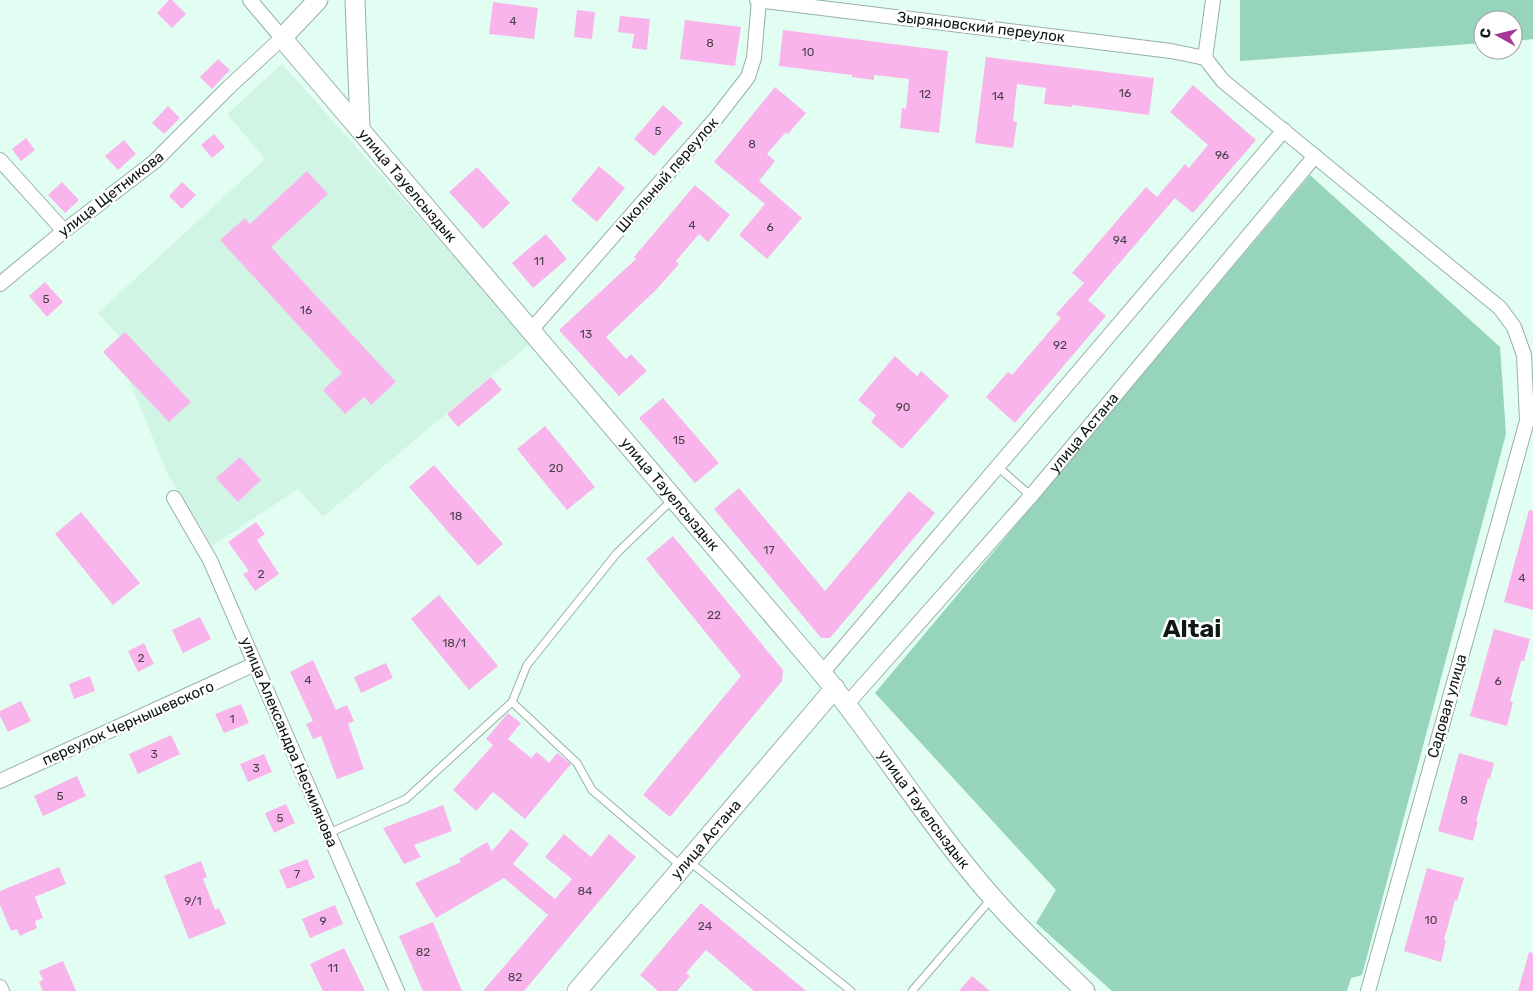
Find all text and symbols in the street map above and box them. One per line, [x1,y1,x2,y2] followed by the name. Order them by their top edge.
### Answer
[896,8,1066,46] street label: Зыряновский переулок
[1473,10,1523,60] north arrow
[509,14,517,28] house number: 4
[1477,27,1495,39] text: С
[706,36,714,50] house number: 8
[802,45,814,59] house number: 10
[1119,86,1131,100] house number: 16
[919,87,931,101] house number: 12
[992,89,1005,103] house number: 14
[612,114,722,236] street label: Школьный переулок
[654,124,662,138] house number: 5
[354,125,461,246] street label: улица Тауелсыздык
[748,137,756,151] house number: 8
[55,147,167,241] street label: улица Щетникова
[1215,148,1229,162] house number: 96
[688,218,696,232] house number: 4
[766,220,774,234] house number: 6
[1113,233,1128,247] house number: 94
[534,254,544,268] house number: 11
[42,292,50,306] house number: 5
[300,303,312,317] house number: 16
[580,327,592,341] house number: 13
[1053,338,1067,352] house number: 92
[1045,389,1122,476] street label: улица Астана
[896,400,910,414] house number: 90
[673,433,685,447] house number: 15
[617,434,723,554] street label: улица Тауелсыздык
[549,461,563,475] house number: 20
[450,509,462,523] house number: 18
[763,543,775,557] house number: 17
[257,567,265,581] house number: 2
[1518,571,1526,585] house number: 4
[707,608,721,622] house number: 22
[1163,614,1221,643] district label: Altai
[236,634,342,850] street label: улица Александра Несмиянова
[442,636,466,650] house number: 18/1
[137,651,145,665] house number: 2
[1424,652,1470,760] street label: Садовая улица
[304,673,312,687] house number: 4
[1494,674,1502,688] house number: 6
[39,677,217,769] street label: переулок Чернышевского
[229,712,235,726] house number: 1
[874,746,974,872] street label: улица Тауелсыздык
[150,747,158,761] house number: 3
[252,761,260,775] house number: 3
[56,789,64,803] house number: 5
[1460,793,1468,807] house number: 8
[667,796,745,883] street label: улица Астана
[276,811,284,825] house number: 5
[294,867,300,881] house number: 7
[577,884,593,898] house number: 84
[184,894,202,908] house number: 9/1
[1425,913,1437,927] house number: 10
[319,914,327,928] house number: 9
[698,919,713,933] house number: 24
[416,945,430,959] house number: 82
[328,961,338,975] house number: 11
[508,970,522,984] house number: 82

